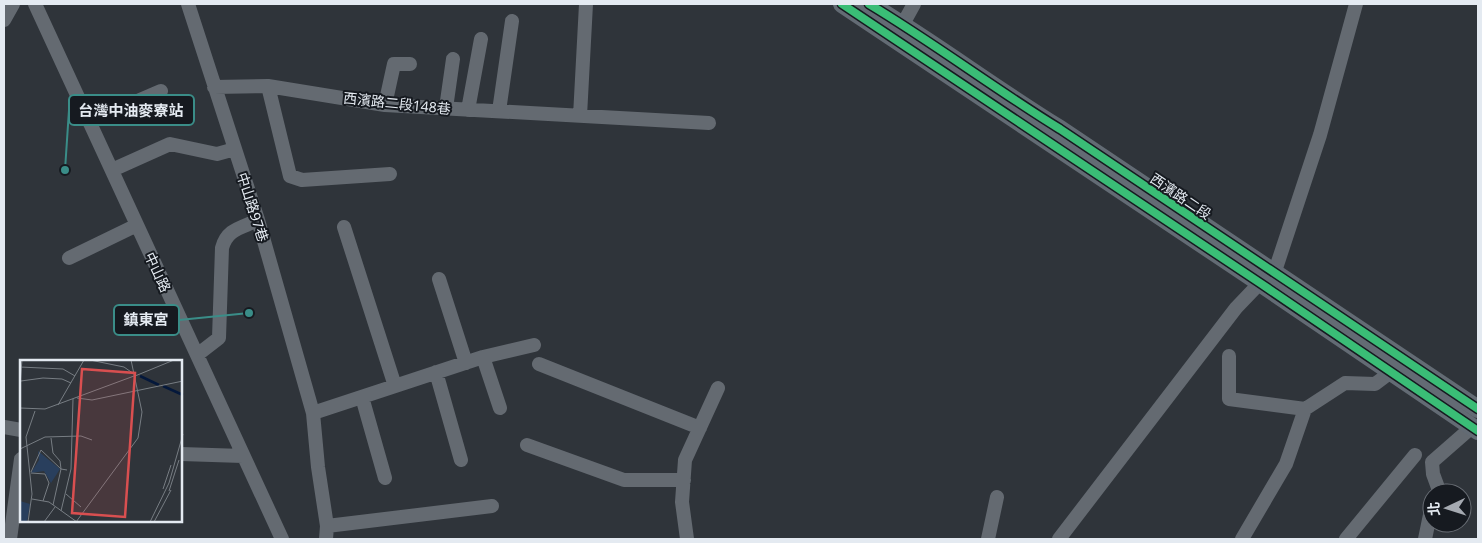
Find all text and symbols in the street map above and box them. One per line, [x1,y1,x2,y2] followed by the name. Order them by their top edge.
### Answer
[342,88,452,118] street label: 西濱路二段148巷
[69,95,194,125] callout: 台灣中油麥寮站
[78,100,184,120] text: 台灣中油麥寮站
[1147,169,1215,223] street label: 西濱路二段
[233,170,273,244] street label: 中山路97巷
[141,249,175,295] street label: 中山路
[114,305,179,335] callout: 鎮東宮
[123,309,169,329] text: 鎮東宮
[20,360,182,523] inset map
[1422,483,1472,533] north arrow
[1424,501,1443,517] text: 北

